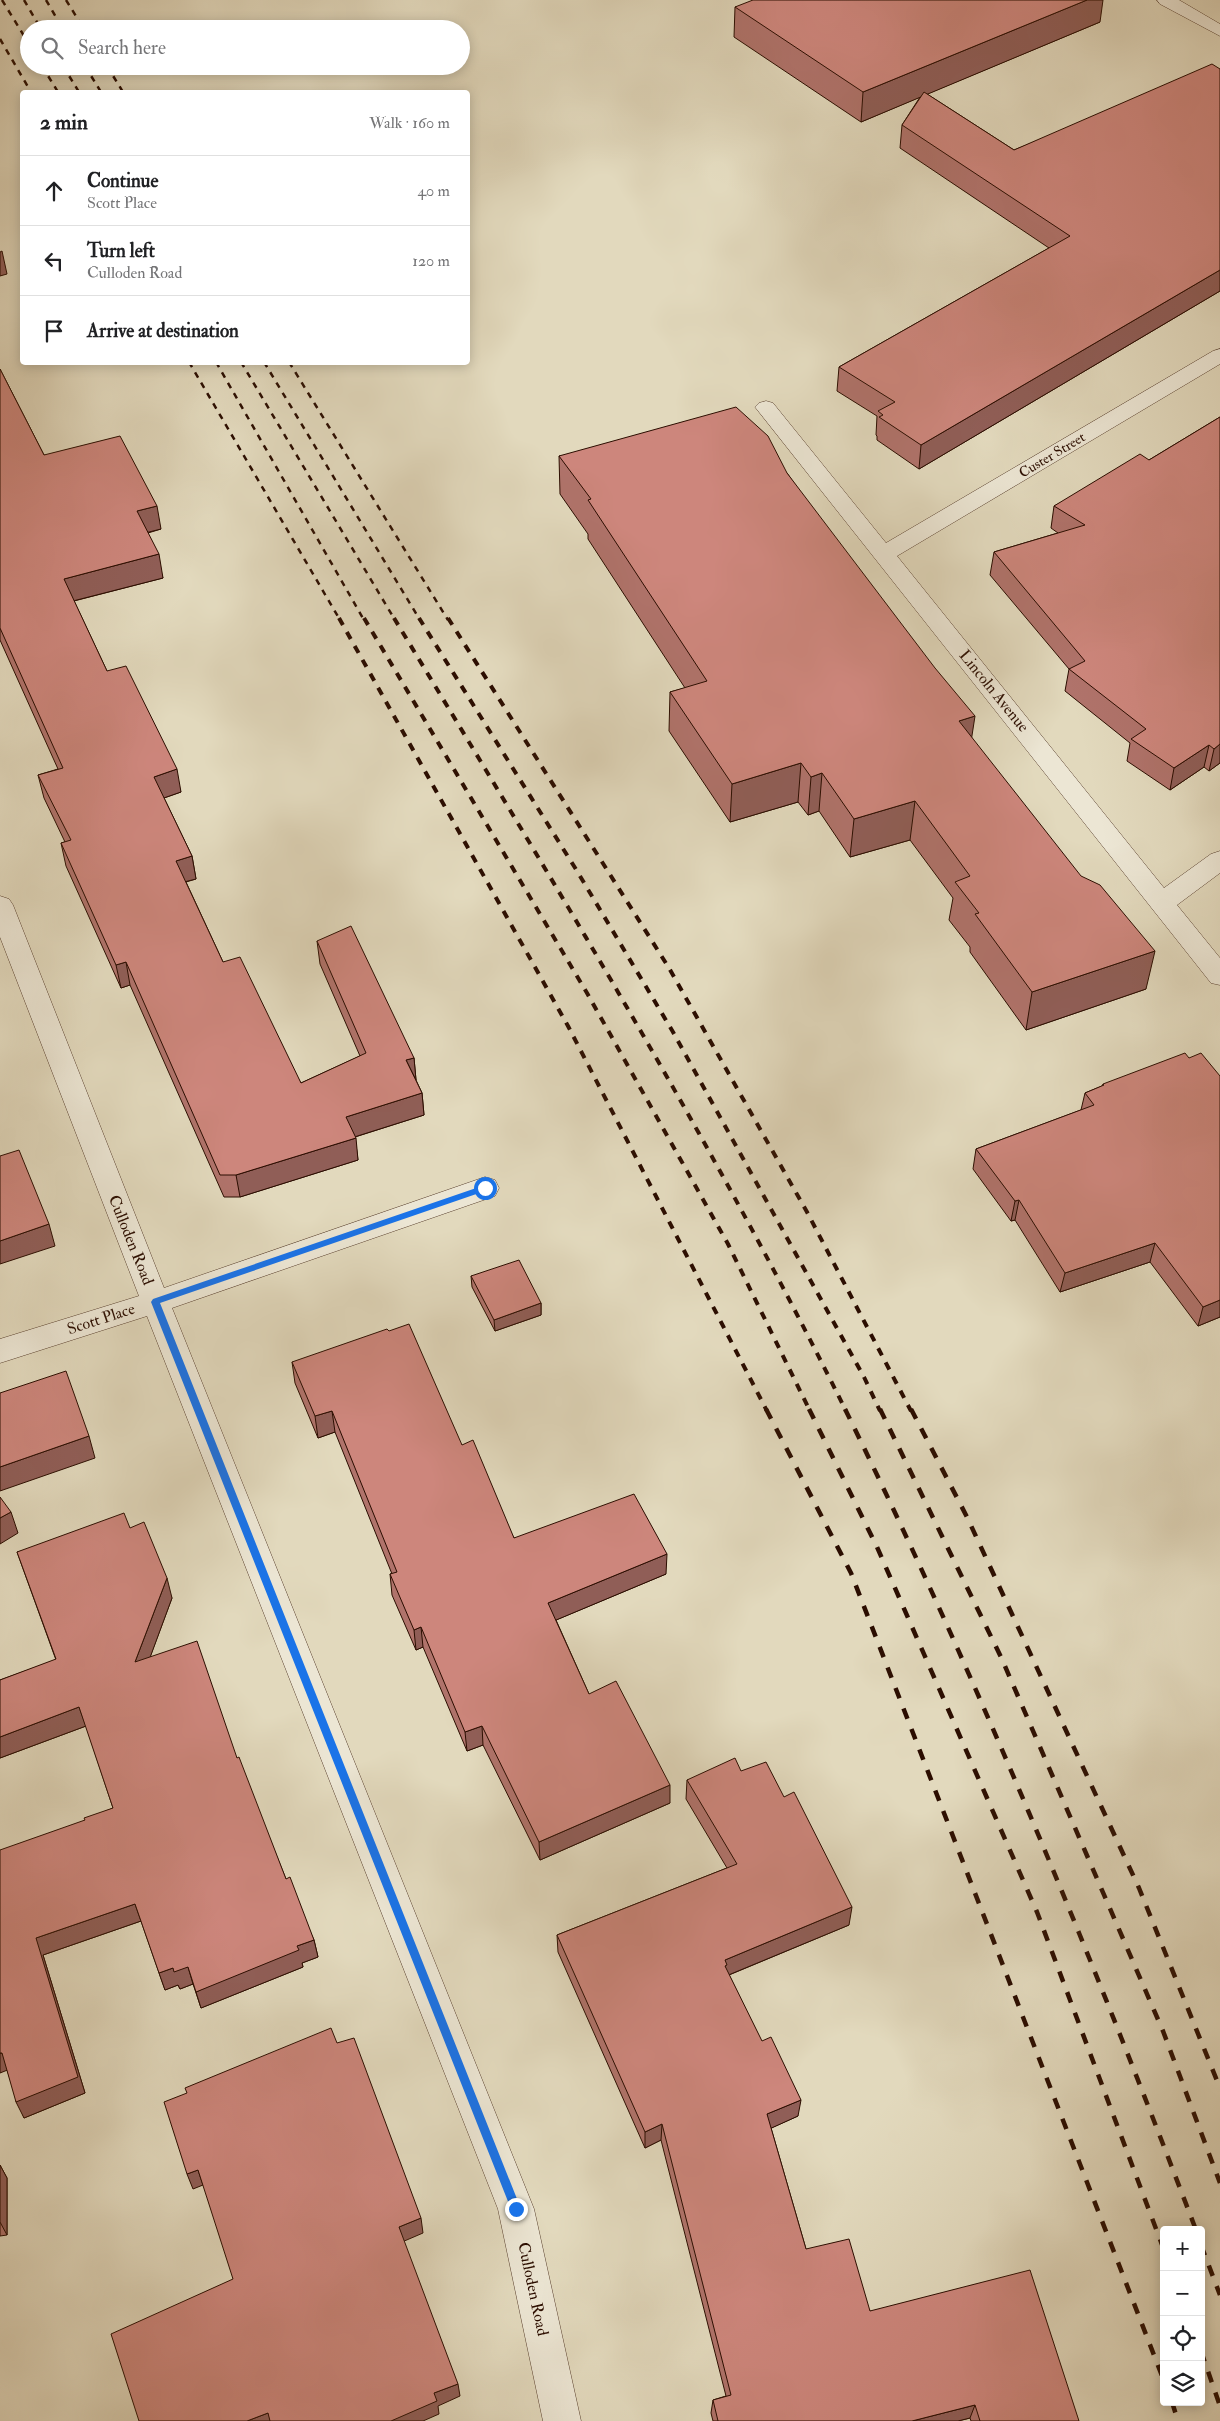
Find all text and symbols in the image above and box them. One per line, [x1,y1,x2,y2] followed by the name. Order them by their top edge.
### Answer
[20,20,470,75] search box
[38,34,66,62] icon: search
[78,36,166,60] text: Search here
[40,109,88,136] text: 2 min
[369,113,450,133] text: Walk · 160 m
[87,169,158,193] text: Continue
[40,177,68,205] icon: ahead
[417,181,450,201] text: 40 m
[87,193,157,213] text: Scott Place
[87,239,155,263] text: Turn left
[40,247,68,275] icon: left
[412,251,450,271] text: 120 m
[87,263,182,283] text: Culloden Road
[40,317,68,345] icon: arrive
[87,319,239,343] text: Arrive at destination
[1016,428,1089,481] street label: Custer Street
[955,646,1033,736] street label: Lincoln Avenue
[474,1177,497,1200] route start
[104,1192,158,1288] street label: Culloden Road
[65,1299,138,1339] street label: Scott Place
[505,2198,528,2221] route end
[1160,2226,1205,2406] map controls
[1160,2226,1205,2271] button: +
[513,2240,553,2338] street label: Culloden Road
[1160,2271,1205,2316] button: −
[1160,2316,1205,2361] button: locate
[1160,2361,1205,2406] button: layers

